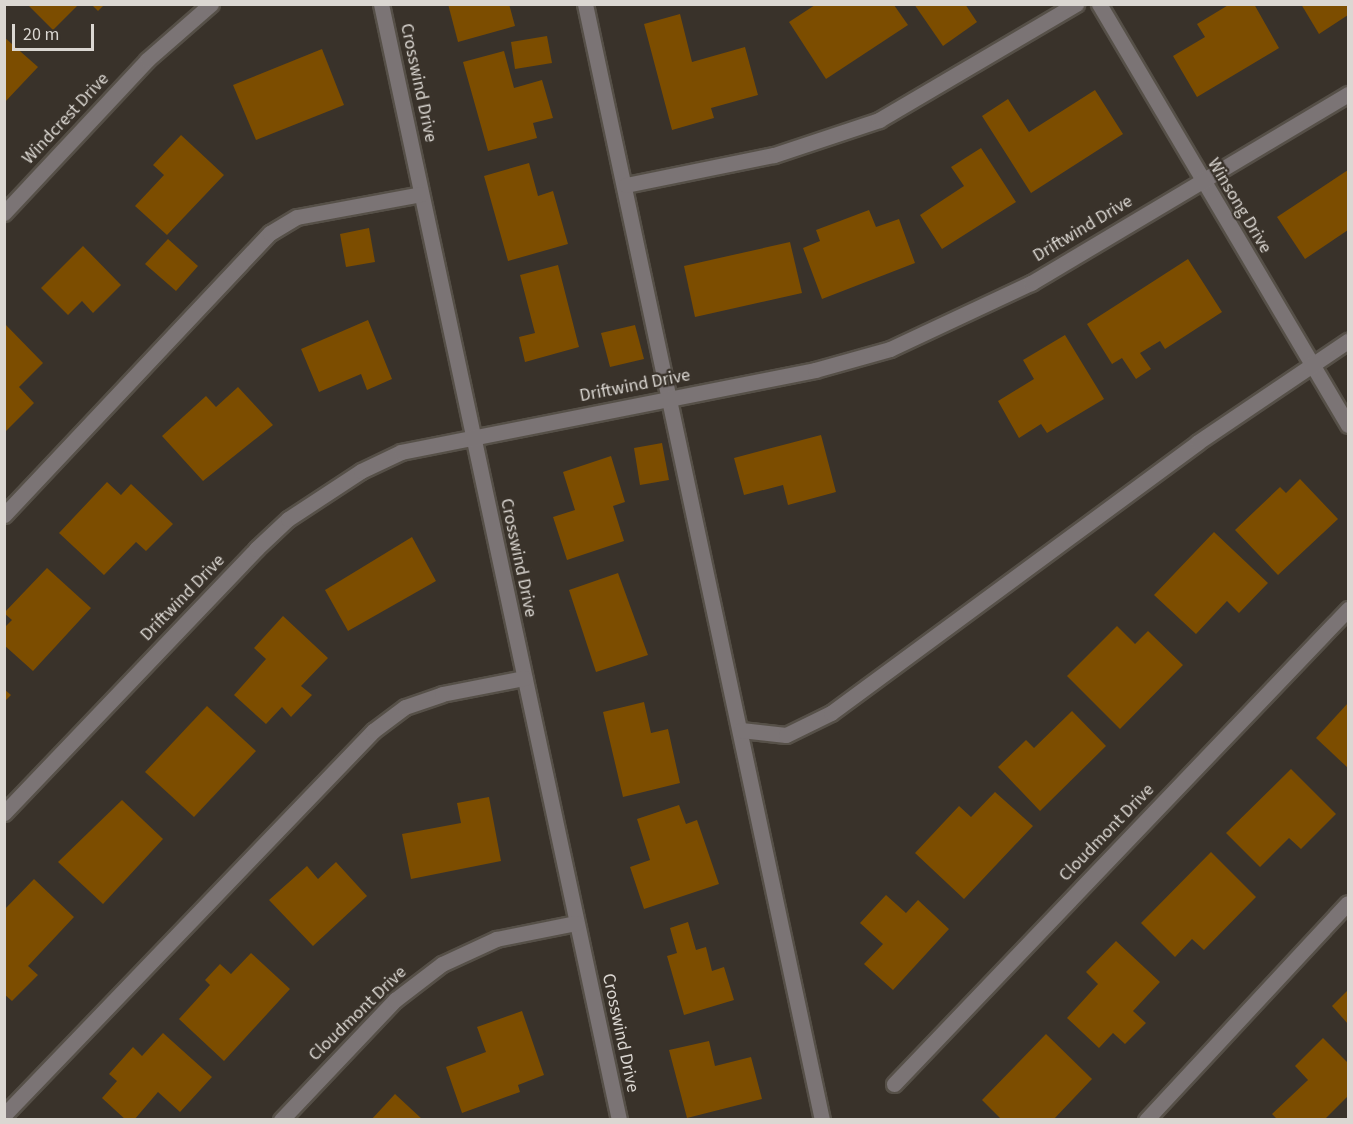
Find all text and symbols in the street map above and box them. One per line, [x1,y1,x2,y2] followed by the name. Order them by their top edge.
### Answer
[15,12,98,50] scale bar
[23,22,59,47] text: 20 m
[395,22,441,144] street label: Crosswind Drive
[18,69,114,169] street label: Windcrest Drive
[1202,154,1276,258] street label: Winsong Drive
[1029,191,1137,267] street label: Driftwind Drive
[578,365,692,407] street label: Driftwind Drive
[495,497,541,619] street label: Crosswind Drive
[136,550,230,646] street label: Driftwind Drive
[1055,780,1159,886] street label: Cloudmont Drive
[305,962,411,1066] street label: Cloudmont Drive
[597,972,643,1094] street label: Crosswind Drive

